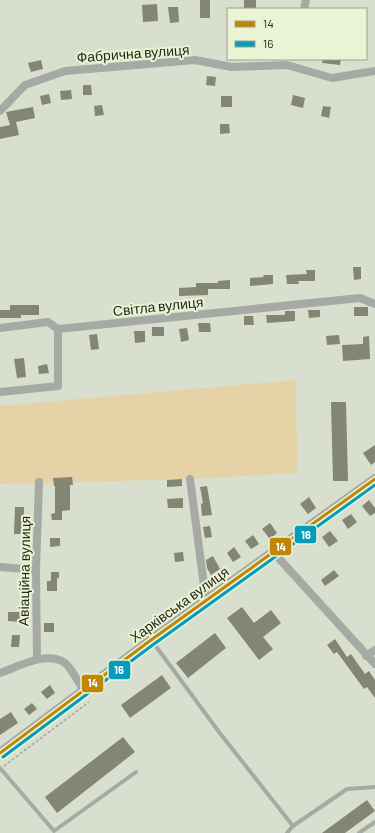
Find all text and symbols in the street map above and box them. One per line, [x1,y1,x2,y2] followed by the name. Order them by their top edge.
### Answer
[227,8,367,60] legend
[263,16,274,30] text: 14
[263,36,273,50] text: 16
[76,41,190,65] street label: Фабрична вулиця
[112,293,204,319] street label: Світла вулиця
[15,516,33,626] street label: Авіаційна вулиця
[294,525,317,544] line badge: 16
[301,528,311,541] text: 16
[269,537,292,556] line badge: 14
[276,540,287,553] text: 14
[126,562,232,646] street label: Харківська вулиця
[108,660,131,680] line badge: 16
[114,663,124,676] text: 16
[81,674,104,693] line badge: 14
[88,676,99,689] text: 14

